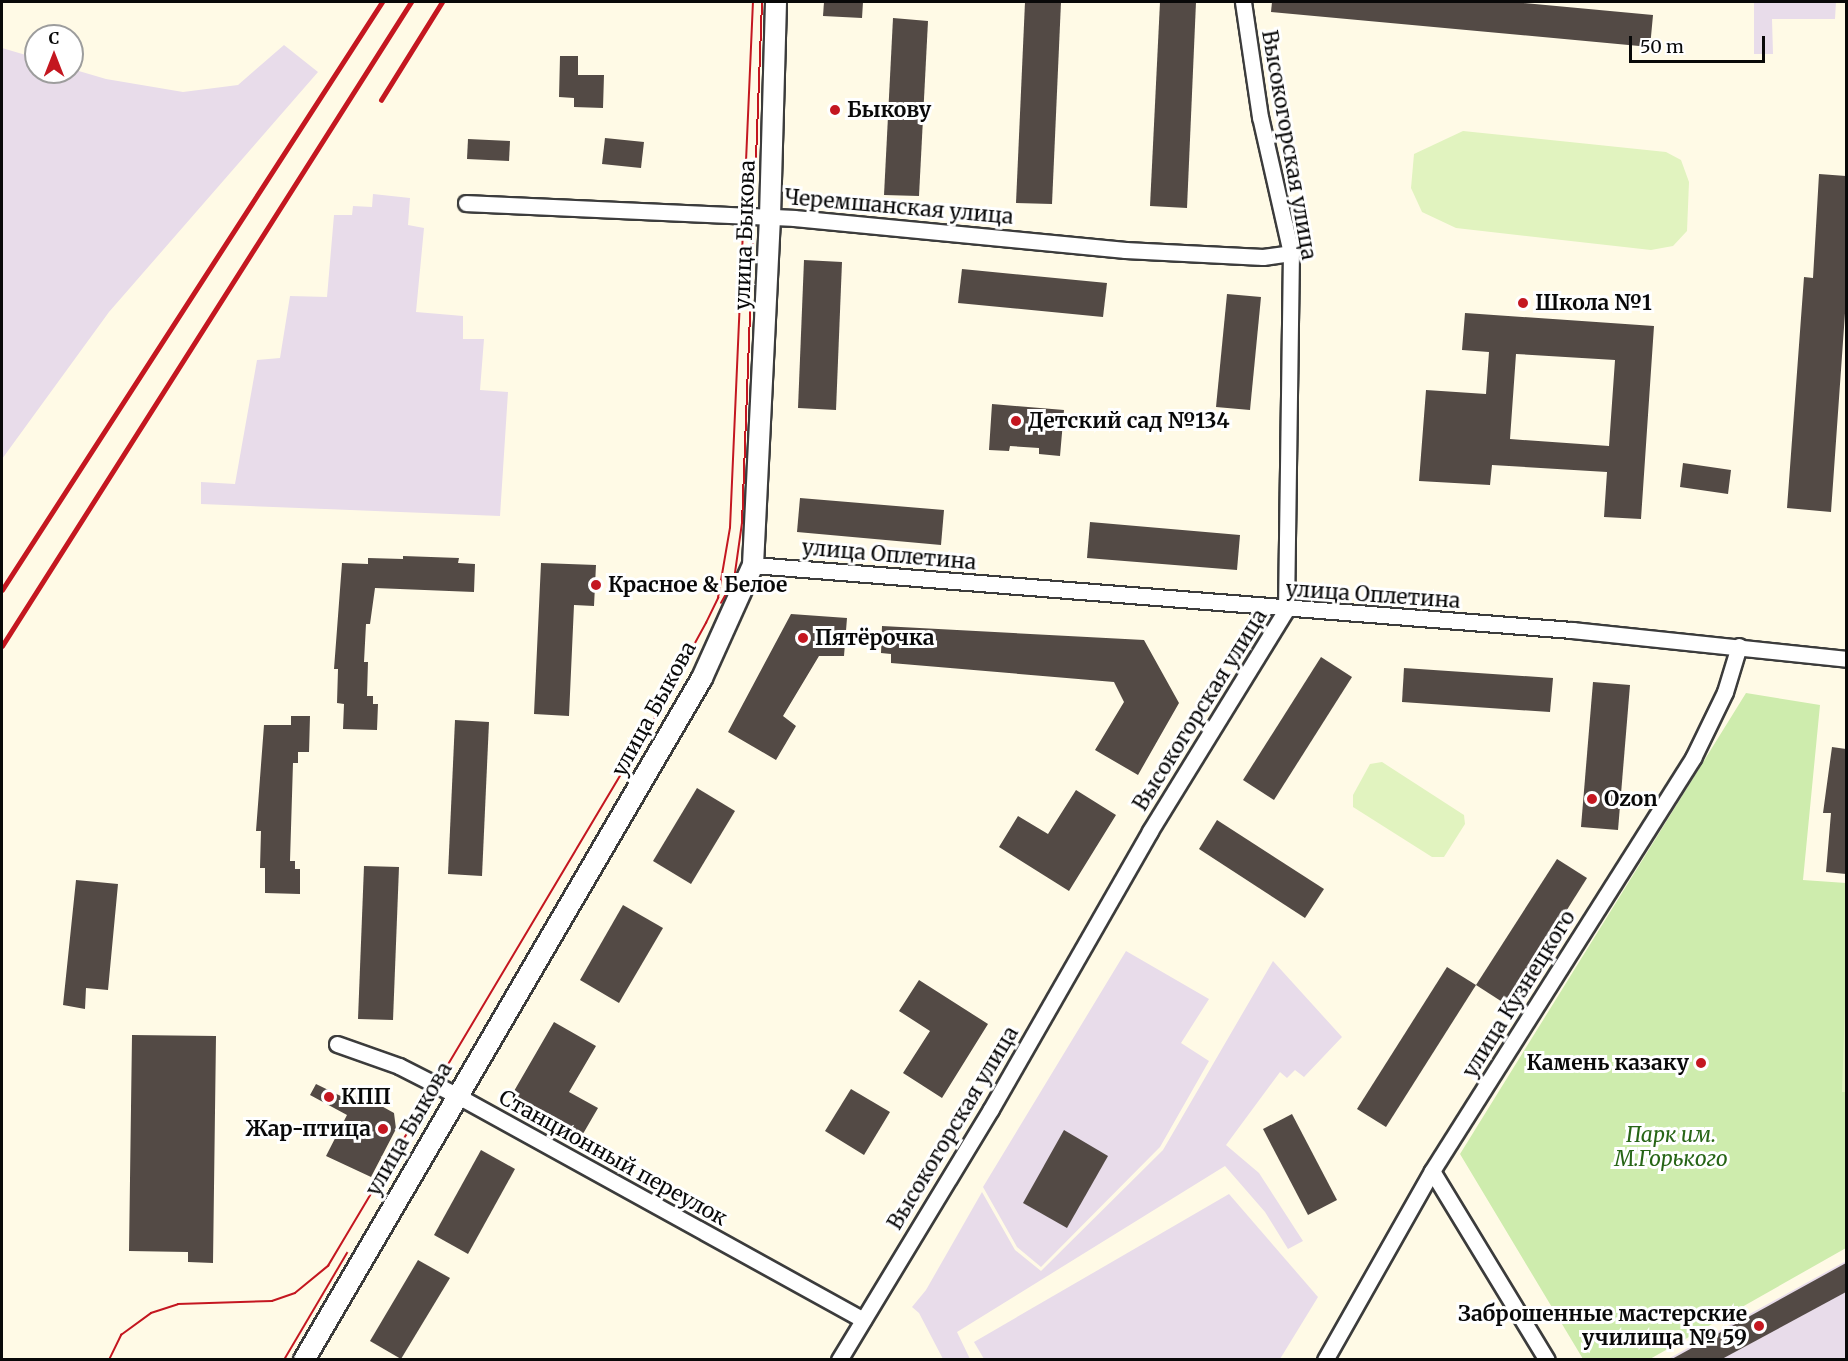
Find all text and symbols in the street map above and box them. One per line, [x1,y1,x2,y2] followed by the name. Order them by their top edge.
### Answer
[24,24,84,84] north arrow
[1632,24,1768,62] scale bar
[49,28,59,48] text: С
[1256,28,1322,262] street label: Высокогорская улица
[1640,35,1684,58] text: 50 m
[847,97,931,123] place label: Быкову
[828,103,842,117] marker: Быкову
[730,159,760,311] street label: улица Быкова
[784,184,1014,230] street label: Черемшанская улица
[1535,290,1652,316] place label: Школа №1
[1516,296,1530,310] marker: Школа №1
[1028,408,1230,434] place label: Детский сад №134
[1009,414,1023,428] marker: Детский сад №134
[801,535,977,575] street label: улица Оплетина
[608,572,787,598] place label: Красное & Белое
[1285,576,1461,614] street label: улица Оплетина
[589,578,603,592] marker: Красное & Белое
[1128,605,1272,815] street label: Высокогорская улица
[815,625,934,651] place label: Пятёрочка
[796,631,810,645] marker: Пятёрочка
[607,637,701,781] street label: улица Быкова
[1604,786,1658,812] place label: Ozon
[1585,792,1599,806] marker: Ozon
[1457,906,1581,1082] street label: улица Кузнецкого
[882,1022,1024,1234] street label: Высокогорская улица
[1527,1050,1689,1076] place label: Камень казаку
[1694,1056,1708,1070] marker: Камень казаку
[361,1058,457,1200] street label: улица Быкова
[341,1084,391,1110] place label: КПП
[495,1085,731,1231] street label: Станционный переулок
[322,1090,336,1104] marker: КПП
[245,1116,371,1142] place label: Жар-птица
[376,1122,390,1136] marker: Жар-птица
[1614,1122,1728,1172] park label: Парк им. М.Горького
[1458,1301,1747,1351] place label: Заброшенные мастерские училища № 59
[1752,1319,1766,1333] marker: Заброшенные мастерские училища № 59

